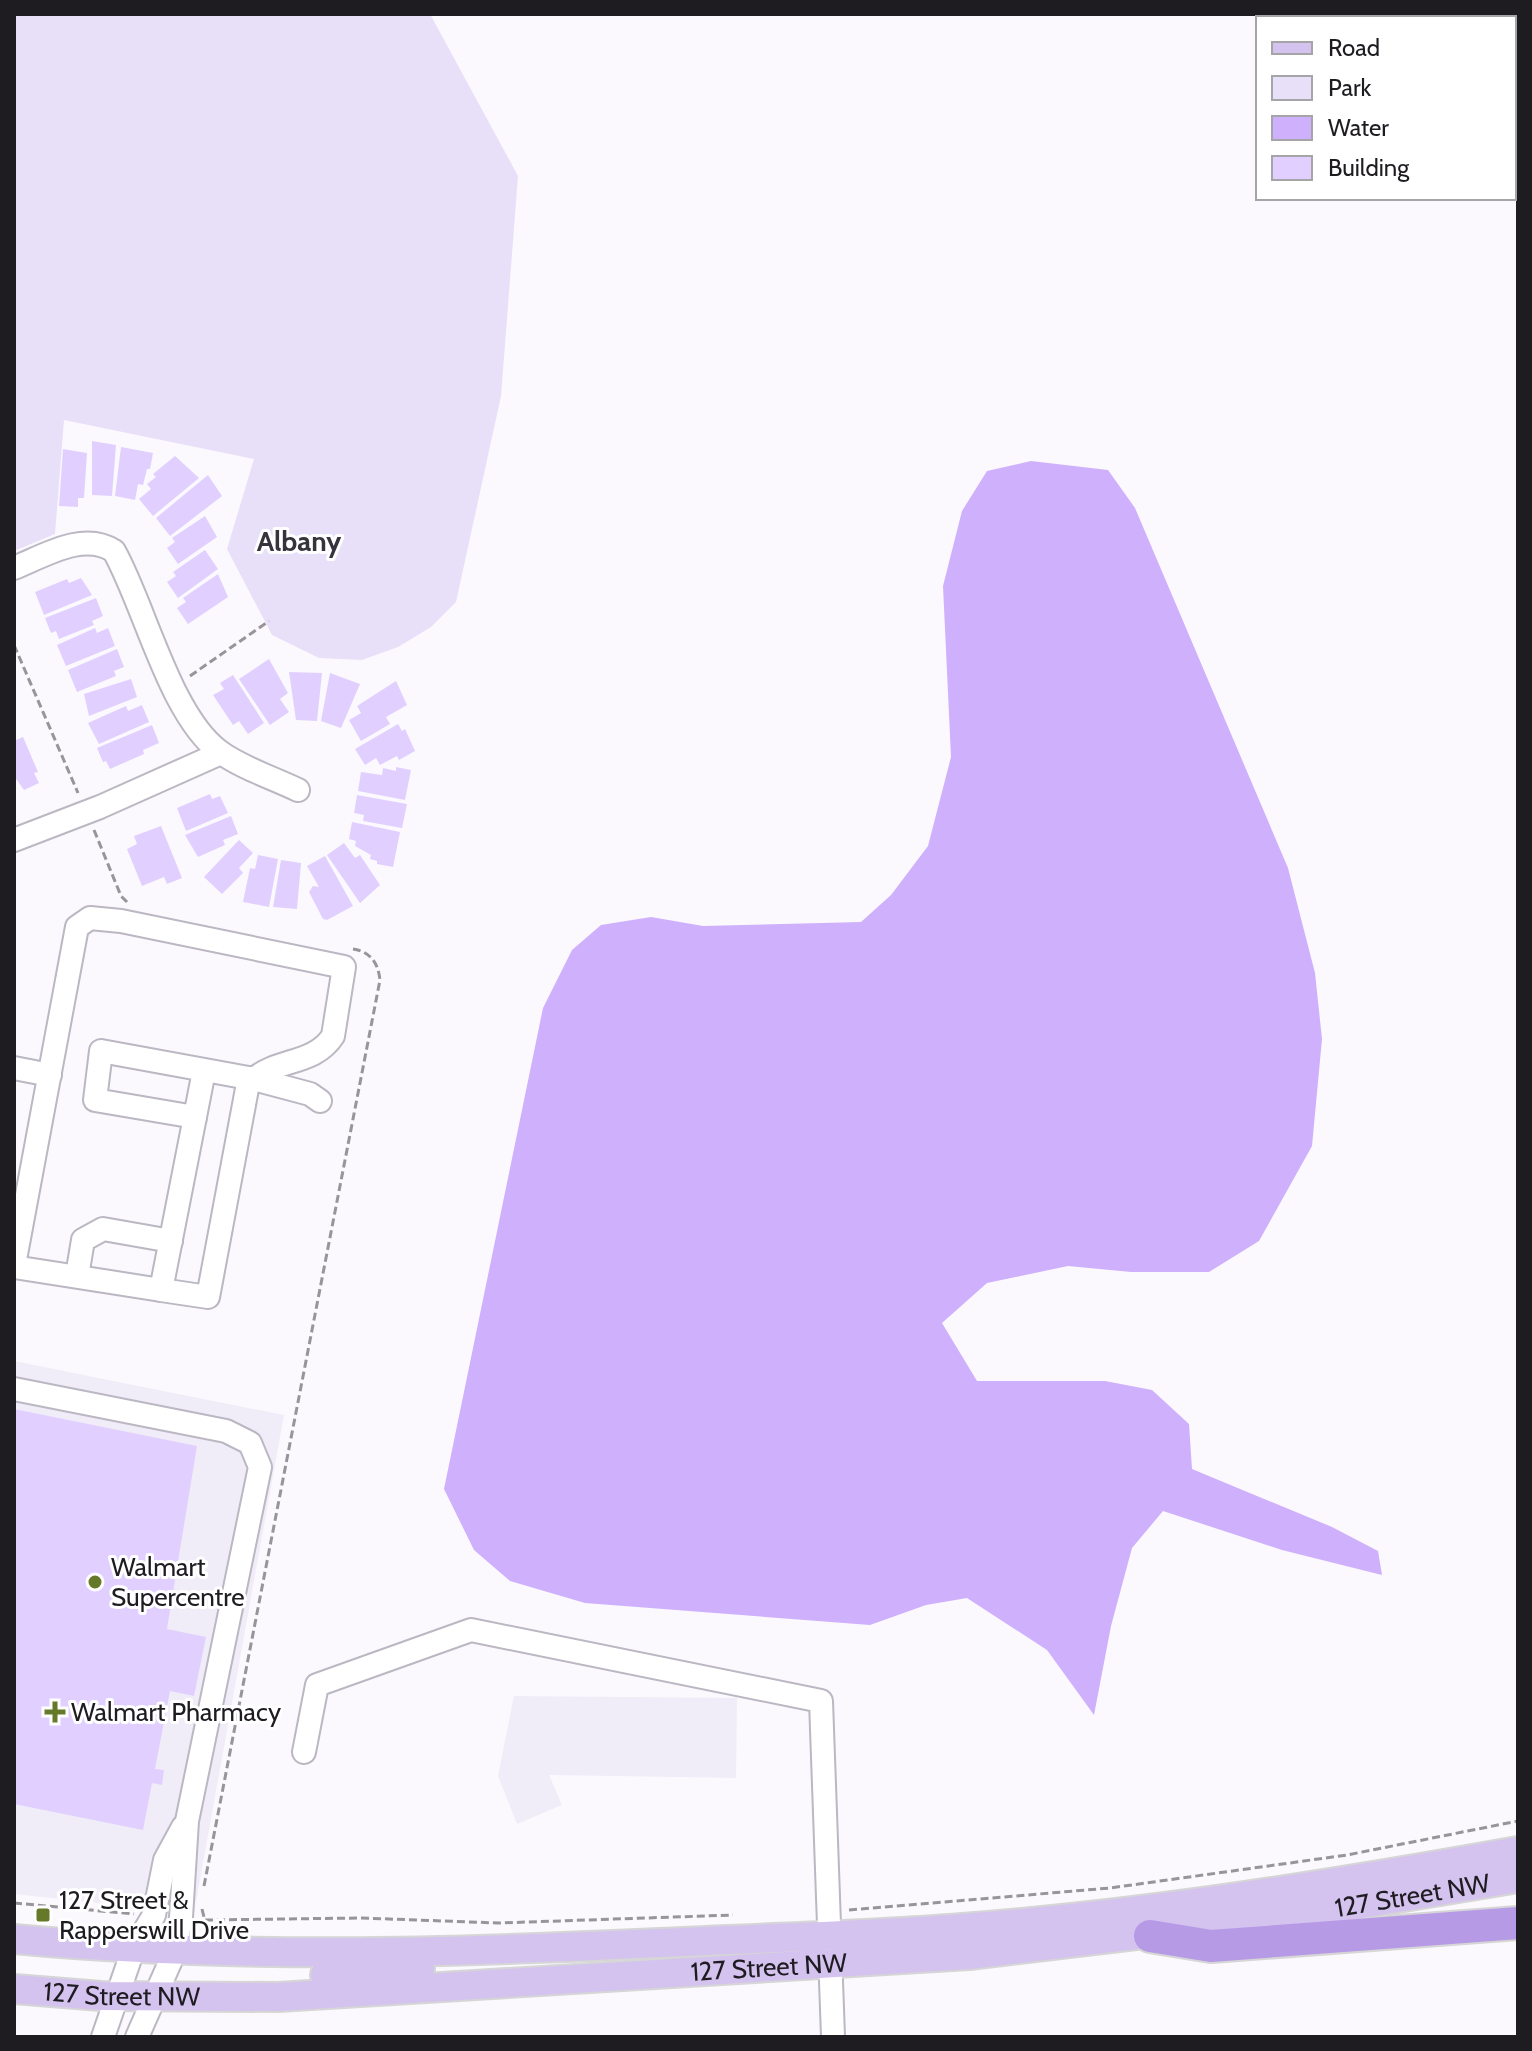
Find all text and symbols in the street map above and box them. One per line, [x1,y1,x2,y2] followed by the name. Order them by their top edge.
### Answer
[1256,16,1516,200] legend
[1328,33,1380,62] text: Road
[1328,73,1371,102] text: Park
[1328,113,1389,142] text: Water
[1328,153,1410,182] text: Building
[257,524,341,558] district label: Albany
[111,1551,245,1613] place label: Walmart Supercentre
[86,1573,104,1591] marker: Walmart Supercentre
[71,1696,281,1728] place label: Walmart Pharmacy
[46,1703,64,1721] marker: Walmart Pharmacy
[1332,1867,1493,1924] street label: 127 Street NW
[59,1884,249,1946] place label: 127 Street & Rapperswill Drive
[34,1906,52,1924] marker: 127 Street & Rapperswill Drive
[690,1946,848,1988] street label: 127 Street NW
[42,1975,201,2013] street label: 127 Street NW

